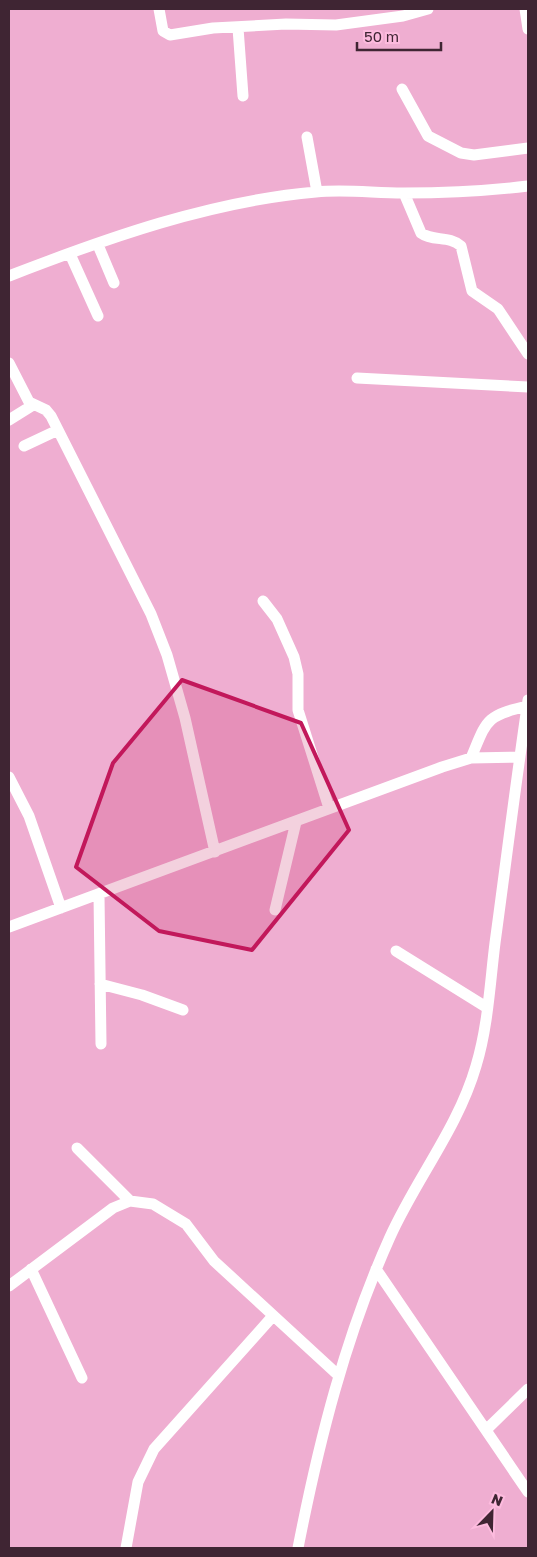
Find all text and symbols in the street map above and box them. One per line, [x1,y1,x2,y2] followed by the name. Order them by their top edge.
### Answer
[357,20,441,52] scale bar
[364,27,399,45] text: 50 m
[467,1487,517,1537] north arrow
[489,1490,505,1509] text: N

